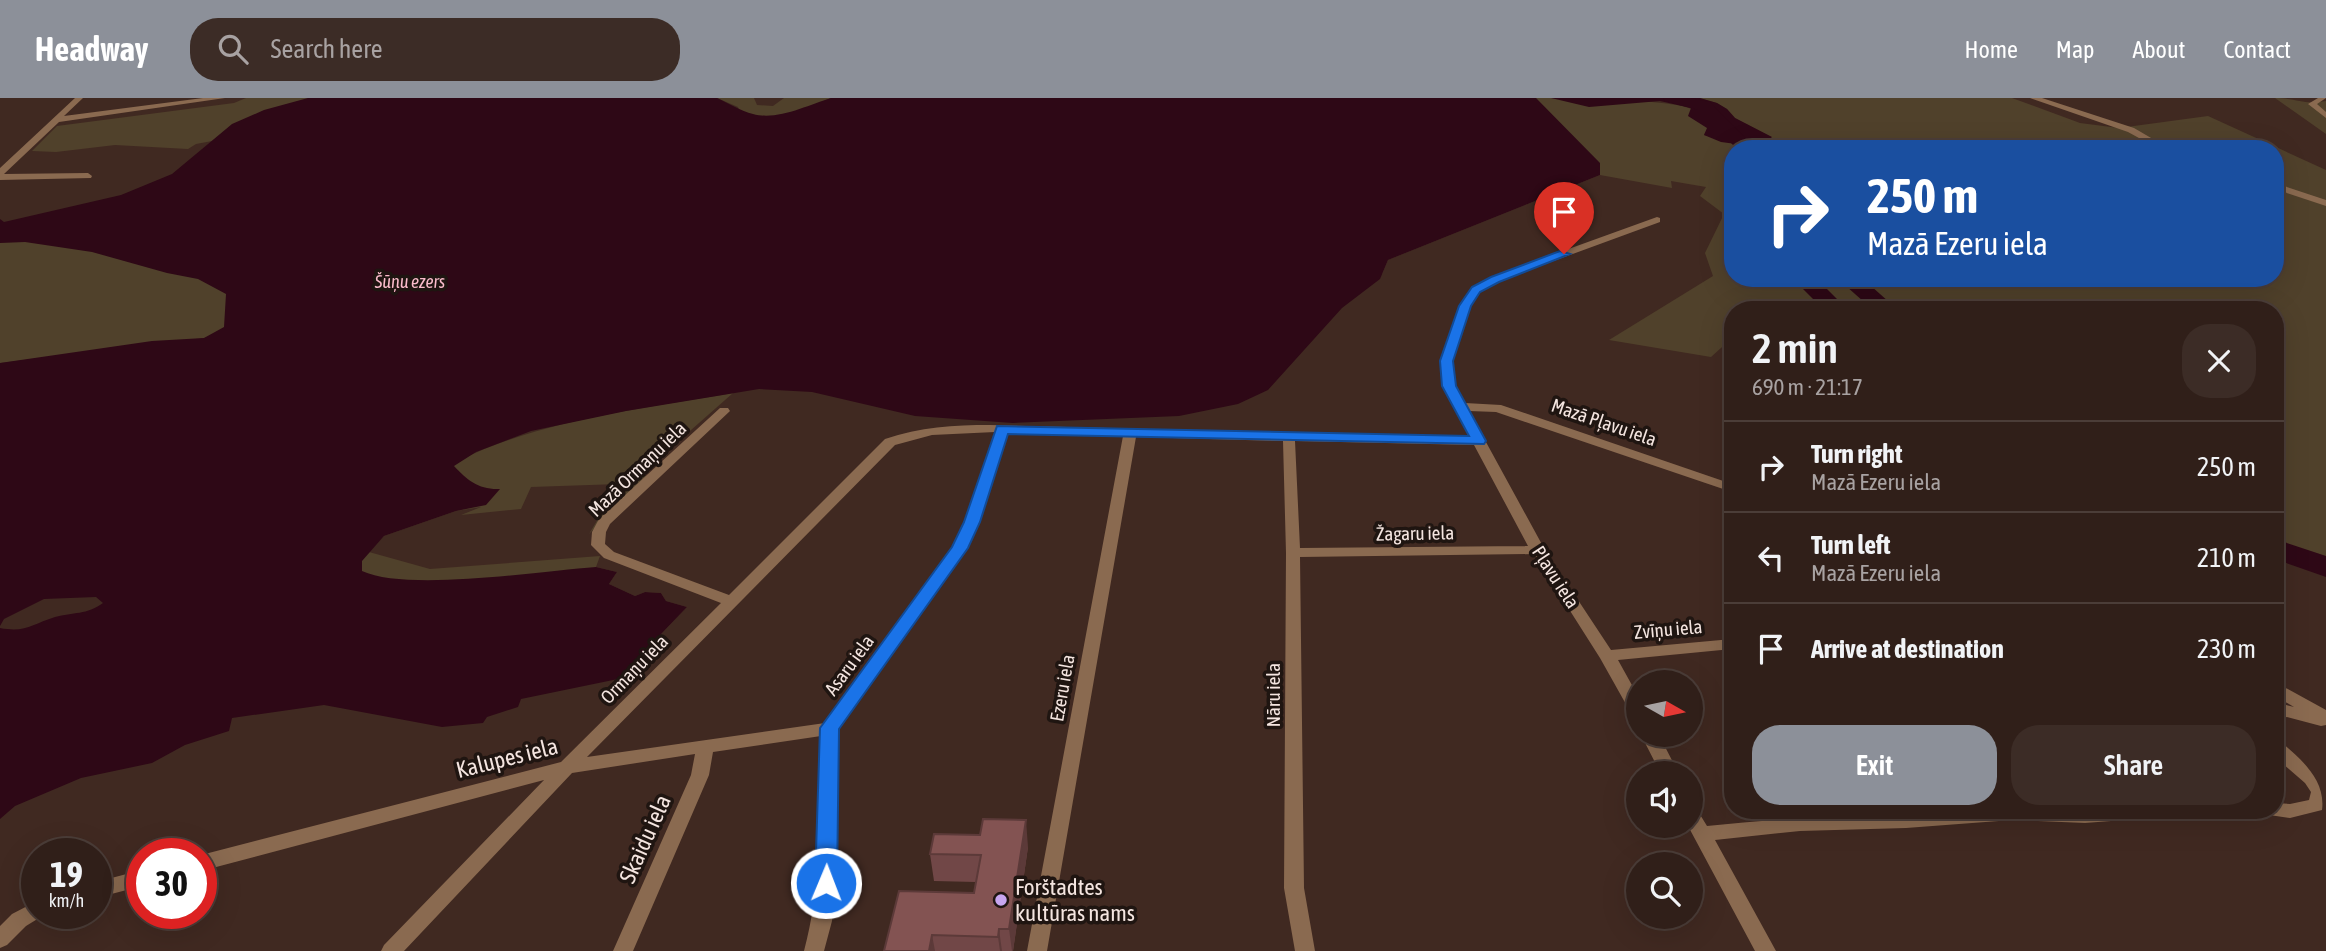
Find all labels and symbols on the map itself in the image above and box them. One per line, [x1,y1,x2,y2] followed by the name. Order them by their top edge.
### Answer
[1534,182,1594,254] pin
[374,271,445,292] water label: Šūņu ezers
[1549,394,1659,450] street label: Mazā Pļavu iela
[584,417,690,521] street label: Mazā Ormaņu iela
[1376,521,1454,545] street label: Žagaru iela
[1528,542,1584,612] street label: Pļavu iela
[1633,615,1703,643] street label: Zvīņu iela
[596,630,672,708] street label: Ormaņu iela
[820,631,878,699] street label: Asaru iela
[1045,653,1079,723] street label: Ezeru iela
[1262,663,1284,727] street label: Nāru iela
[1626,670,1703,747] north arrow
[453,733,561,783] street label: Kalupes iela
[614,791,676,887] street label: Skaidu iela
[126,838,217,929] speed limit sign: 30
[789,846,863,920] position arrow
[1015,874,1135,926] place label: Forštadtes kultūras nams
[993,892,1009,908] marker: Forštadtes kultūras nams

